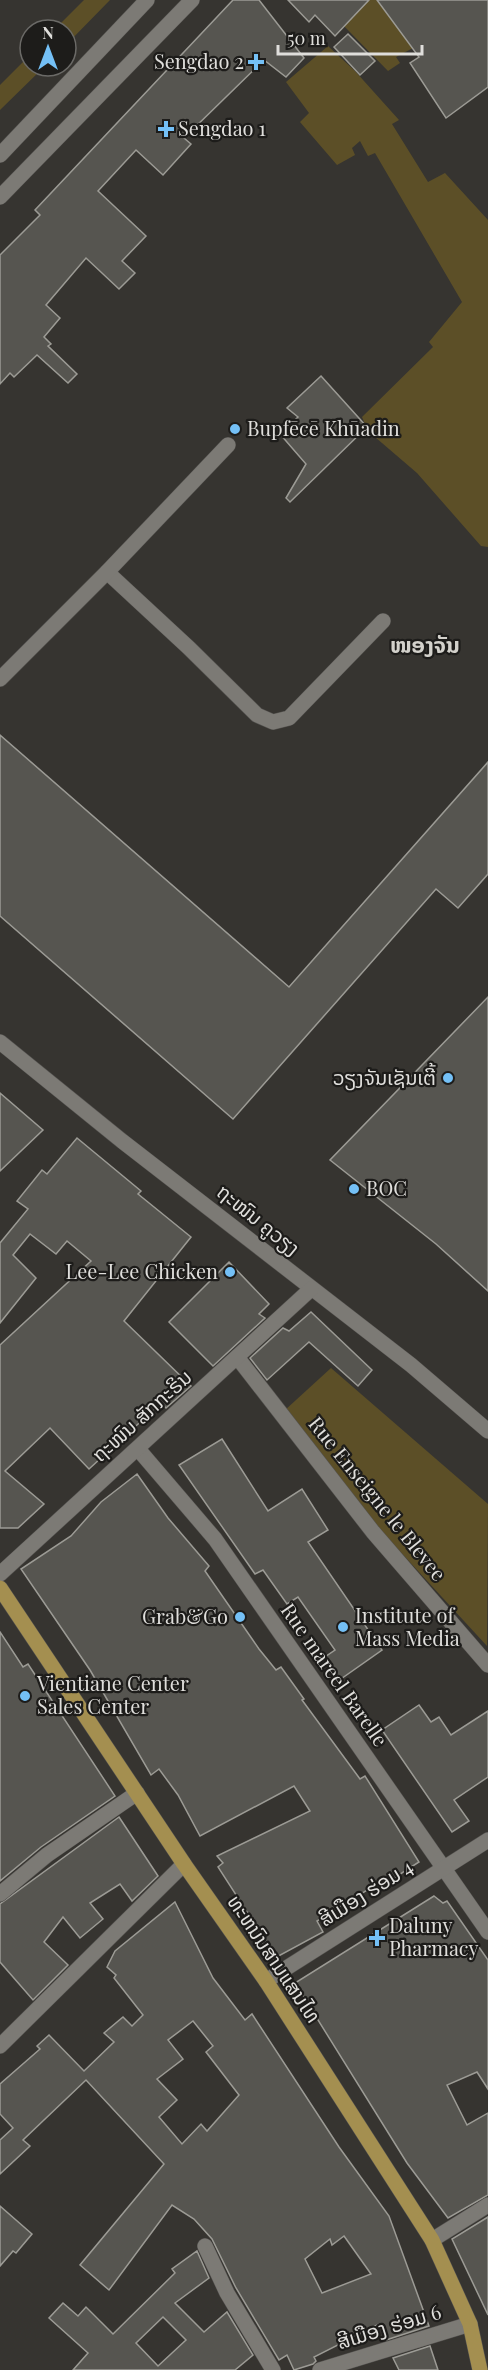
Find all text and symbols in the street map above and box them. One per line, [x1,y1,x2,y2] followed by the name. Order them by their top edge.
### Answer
[18,18,78,78] north arrow
[278,18,422,56] scale bar
[42,22,54,43] text: N
[287,26,326,50] text: 50 m
[154,47,244,74] place label: Sengdao 2
[249,55,263,69] marker: Sengdao 2
[178,114,266,141] place label: Sengdao 1
[159,122,173,136] marker: Sengdao 1
[247,414,400,441] place label: Bupfēcē Khūadin
[228,422,242,436] marker: Bupfēcē Khūadin
[390,629,460,659] district label: ໜອງຈັນ
[333,1062,436,1091] place label: ວຽງຈັນເຊັນເຕີ້
[441,1071,455,1085] marker: ວຽງຈັນເຊັນເຕີ້
[366,1174,407,1201] place label: BOC
[211,1177,306,1261] street label: ຖະໜົນ ຄູວຽງ
[347,1182,361,1196] marker: BOC
[65,1257,218,1284] place label: Lee-Lee Chicken
[223,1265,237,1279] marker: Lee-Lee Chicken
[85,1363,197,1467] street label: ຖະໜົນ ສັກກະຣິນ
[303,1410,453,1586] street label: Rue Enseigne le Blevee
[276,1597,395,1751] street label: Rue mareel Barelle
[355,1601,460,1651] place label: Institute of Mass Media
[142,1602,228,1629] place label: Grab&Go
[233,1610,247,1624] marker: Grab&Go
[336,1620,350,1634] marker: Institute of Mass Media
[36,1669,189,1719] place label: Vientiane Center Sales Center
[18,1689,32,1703] marker: Vientiane Center Sales Center
[313,1852,418,1931] street label: ສີເມືອງ ຮ່ອມ 4
[222,1889,328,2027] street label: ທະຫນົນສາມແສນໄທ
[389,1911,479,1961] place label: Daluny Pharmacy
[370,1931,384,1945] marker: Daluny Pharmacy
[333,2297,444,2354] street label: ສີເມືອງ ຮ່ອມ 6

